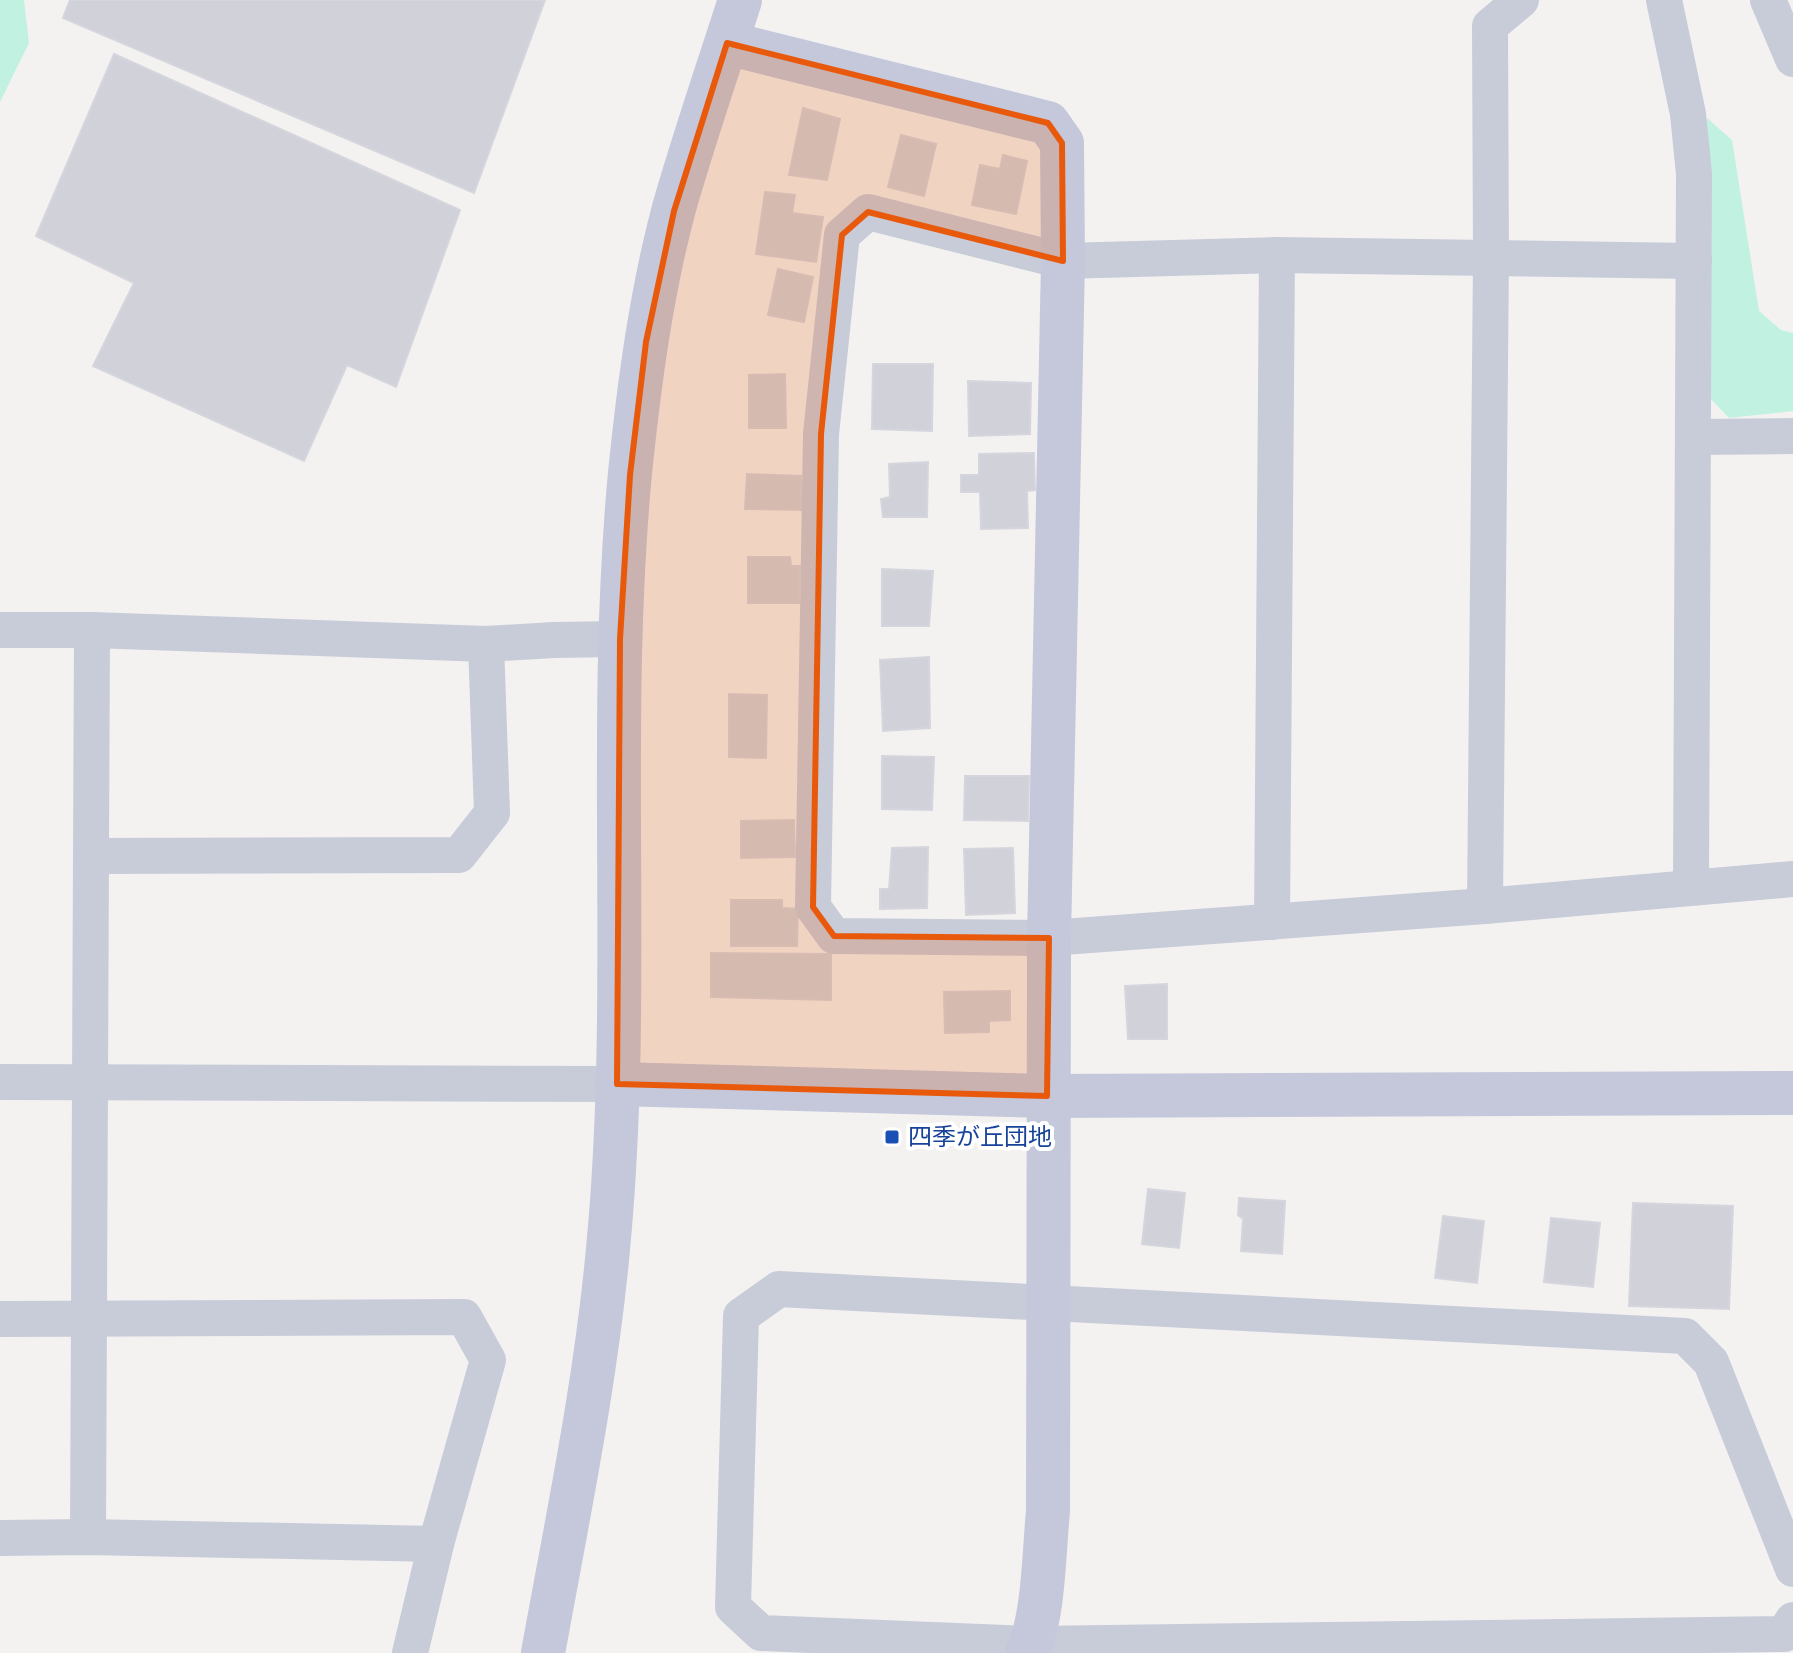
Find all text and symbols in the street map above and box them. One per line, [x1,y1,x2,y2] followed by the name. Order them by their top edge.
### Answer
[908,1123,1052,1150] place label: 四季が丘団地
[883,1128,901,1146] marker: 四季が丘団地

